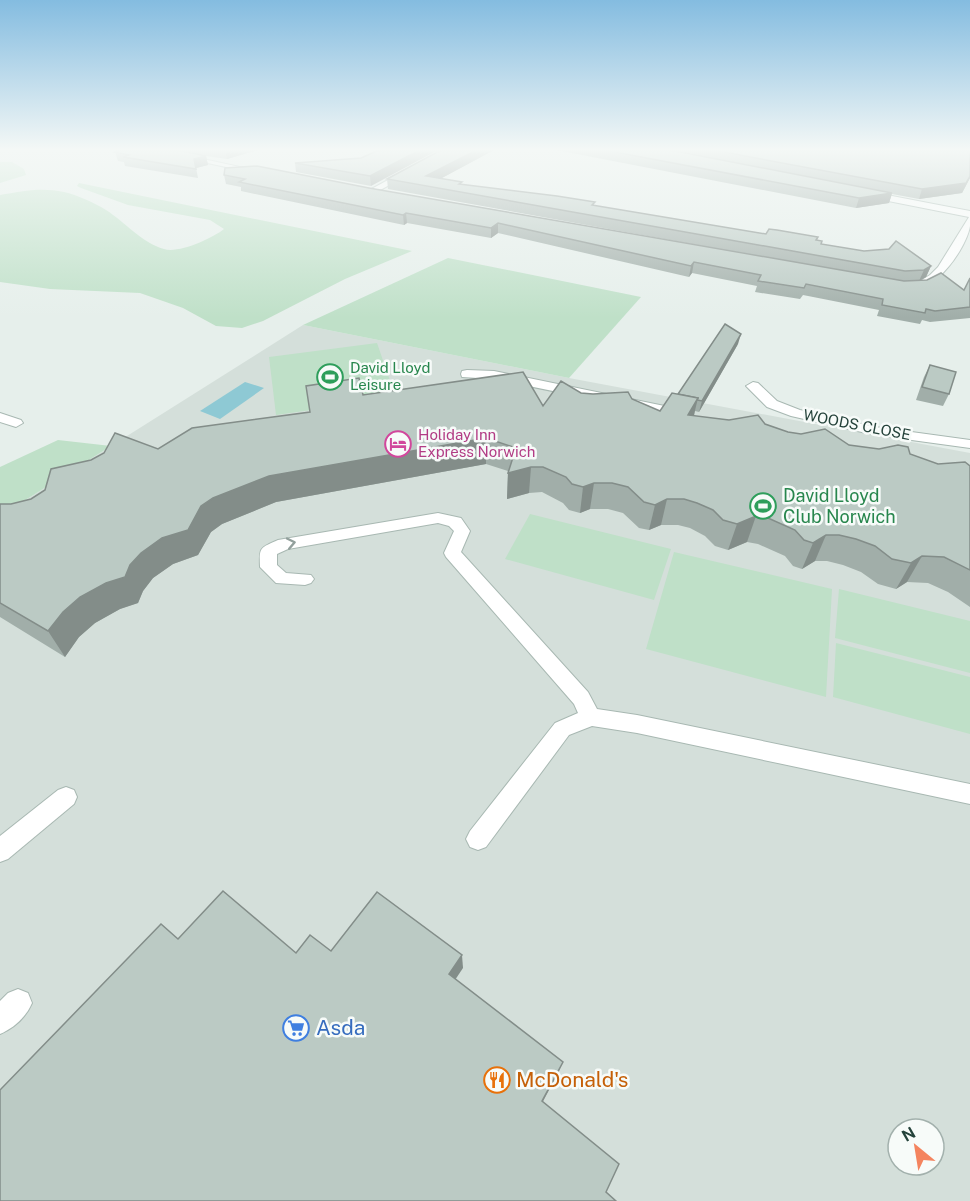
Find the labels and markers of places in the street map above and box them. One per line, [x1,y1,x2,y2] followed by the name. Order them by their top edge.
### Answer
[350,359,430,393] place label: David Lloyd Leisure
[315,362,345,392] sports icon: David Lloyd Leisure
[418,426,535,460] place label: Holiday Inn Express Norwich
[383,429,413,459] hotel icon: Holiday Inn Express Norwich
[783,485,896,527] place label: David Lloyd Club Norwich
[748,491,778,521] sports icon: David Lloyd Club Norwich
[281,1013,311,1043] supermarket icon: Asda
[316,1015,365,1040] place label: Asda
[482,1065,512,1095] restaurant icon: McDonald's
[516,1067,628,1092] place label: McDonald's

